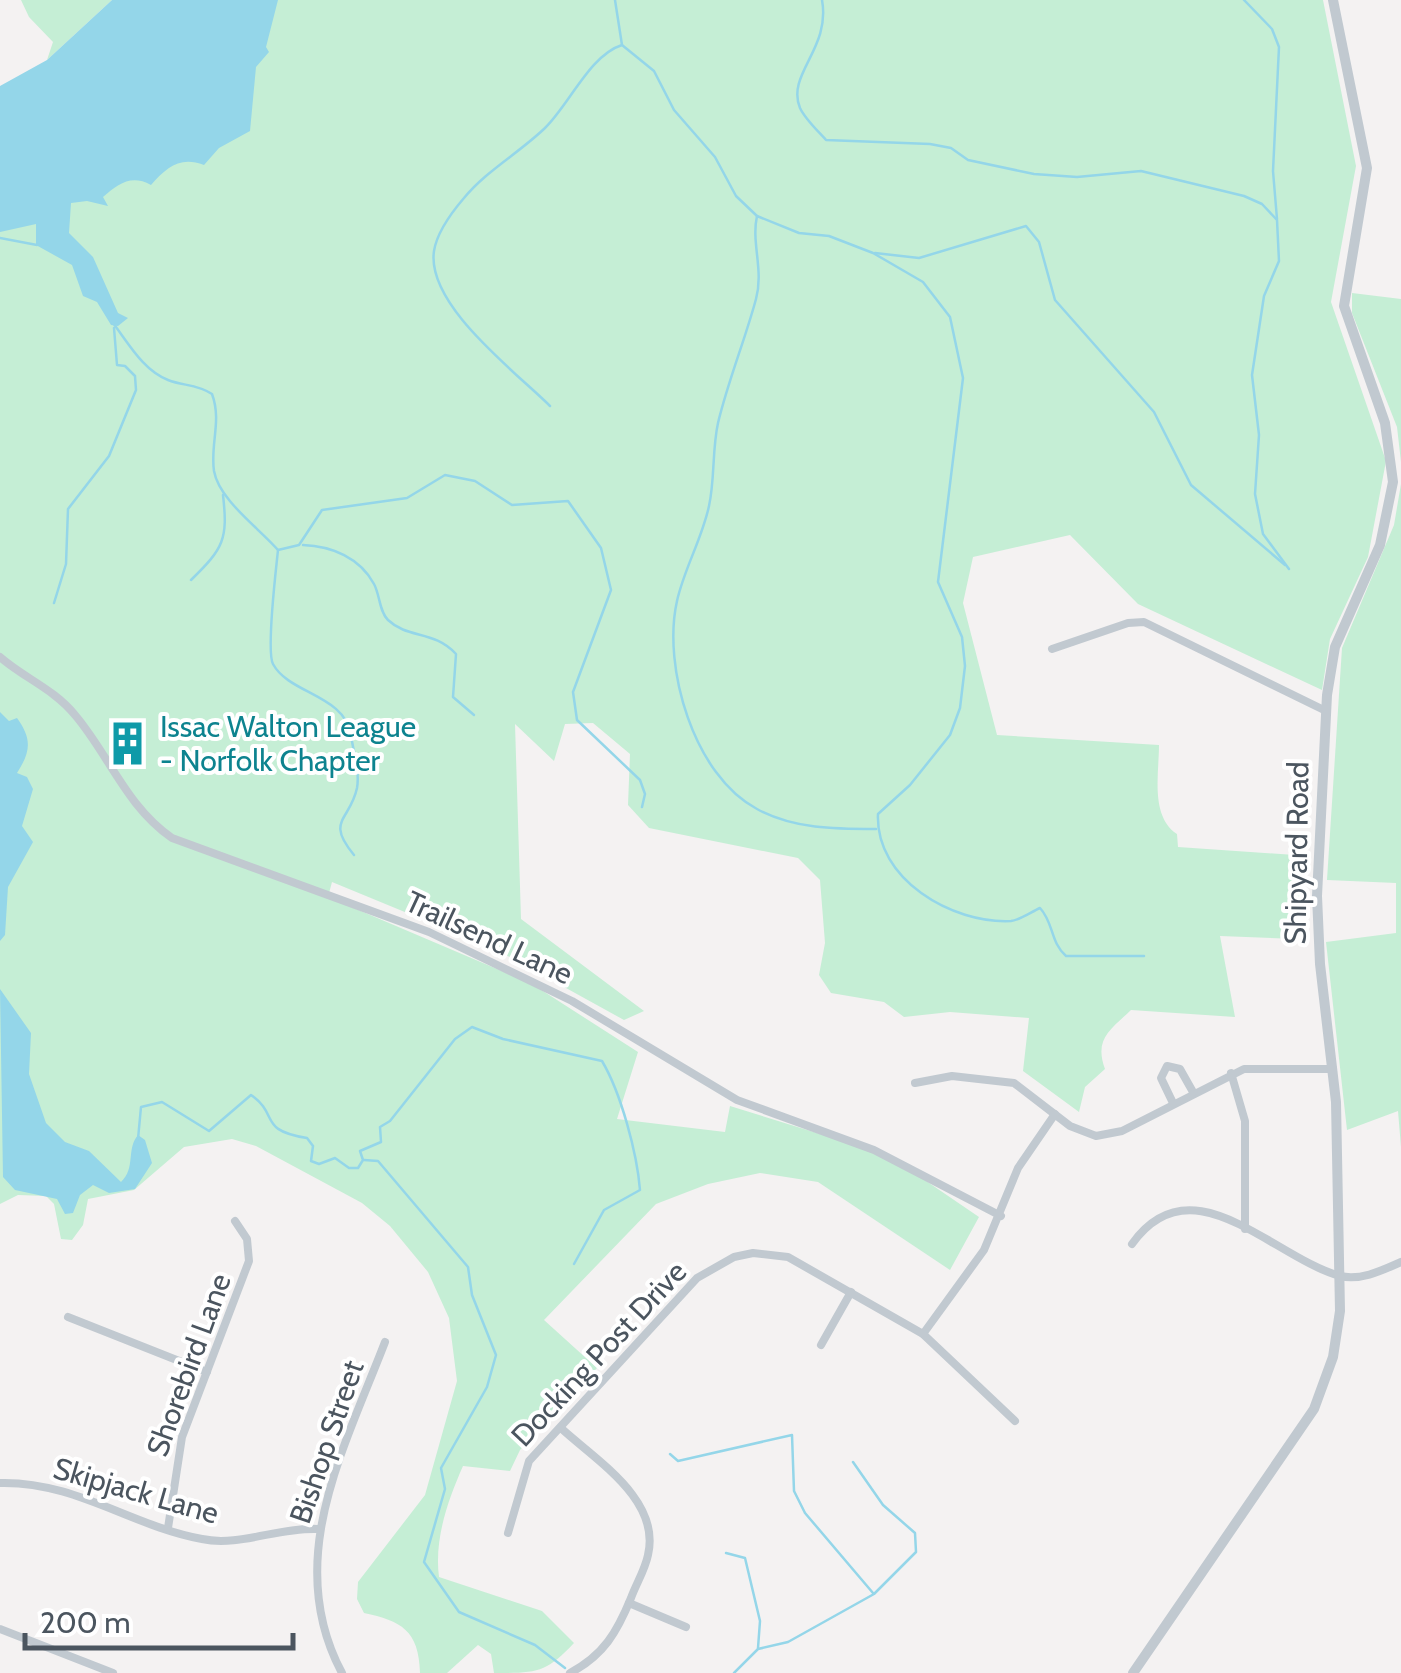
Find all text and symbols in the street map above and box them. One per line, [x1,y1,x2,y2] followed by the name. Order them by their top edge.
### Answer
[160,708,416,779] place label: Issac Walton League - Norfolk Chapter
[103,720,151,768] building icon: Issac Walton League - Norfolk Chapter
[1276,761,1317,945] street label: Shipyard Road
[400,883,579,992] street label: Trailsend Lane
[503,1253,694,1454] street label: Docking Post Drive
[138,1268,239,1461] street label: Shorebird Lane
[281,1356,372,1528] street label: Bishop Street
[49,1449,223,1532] street label: Skipjack Lane
[25,1588,292,1650] scale bar
[40,1604,131,1641] text: 200 m

